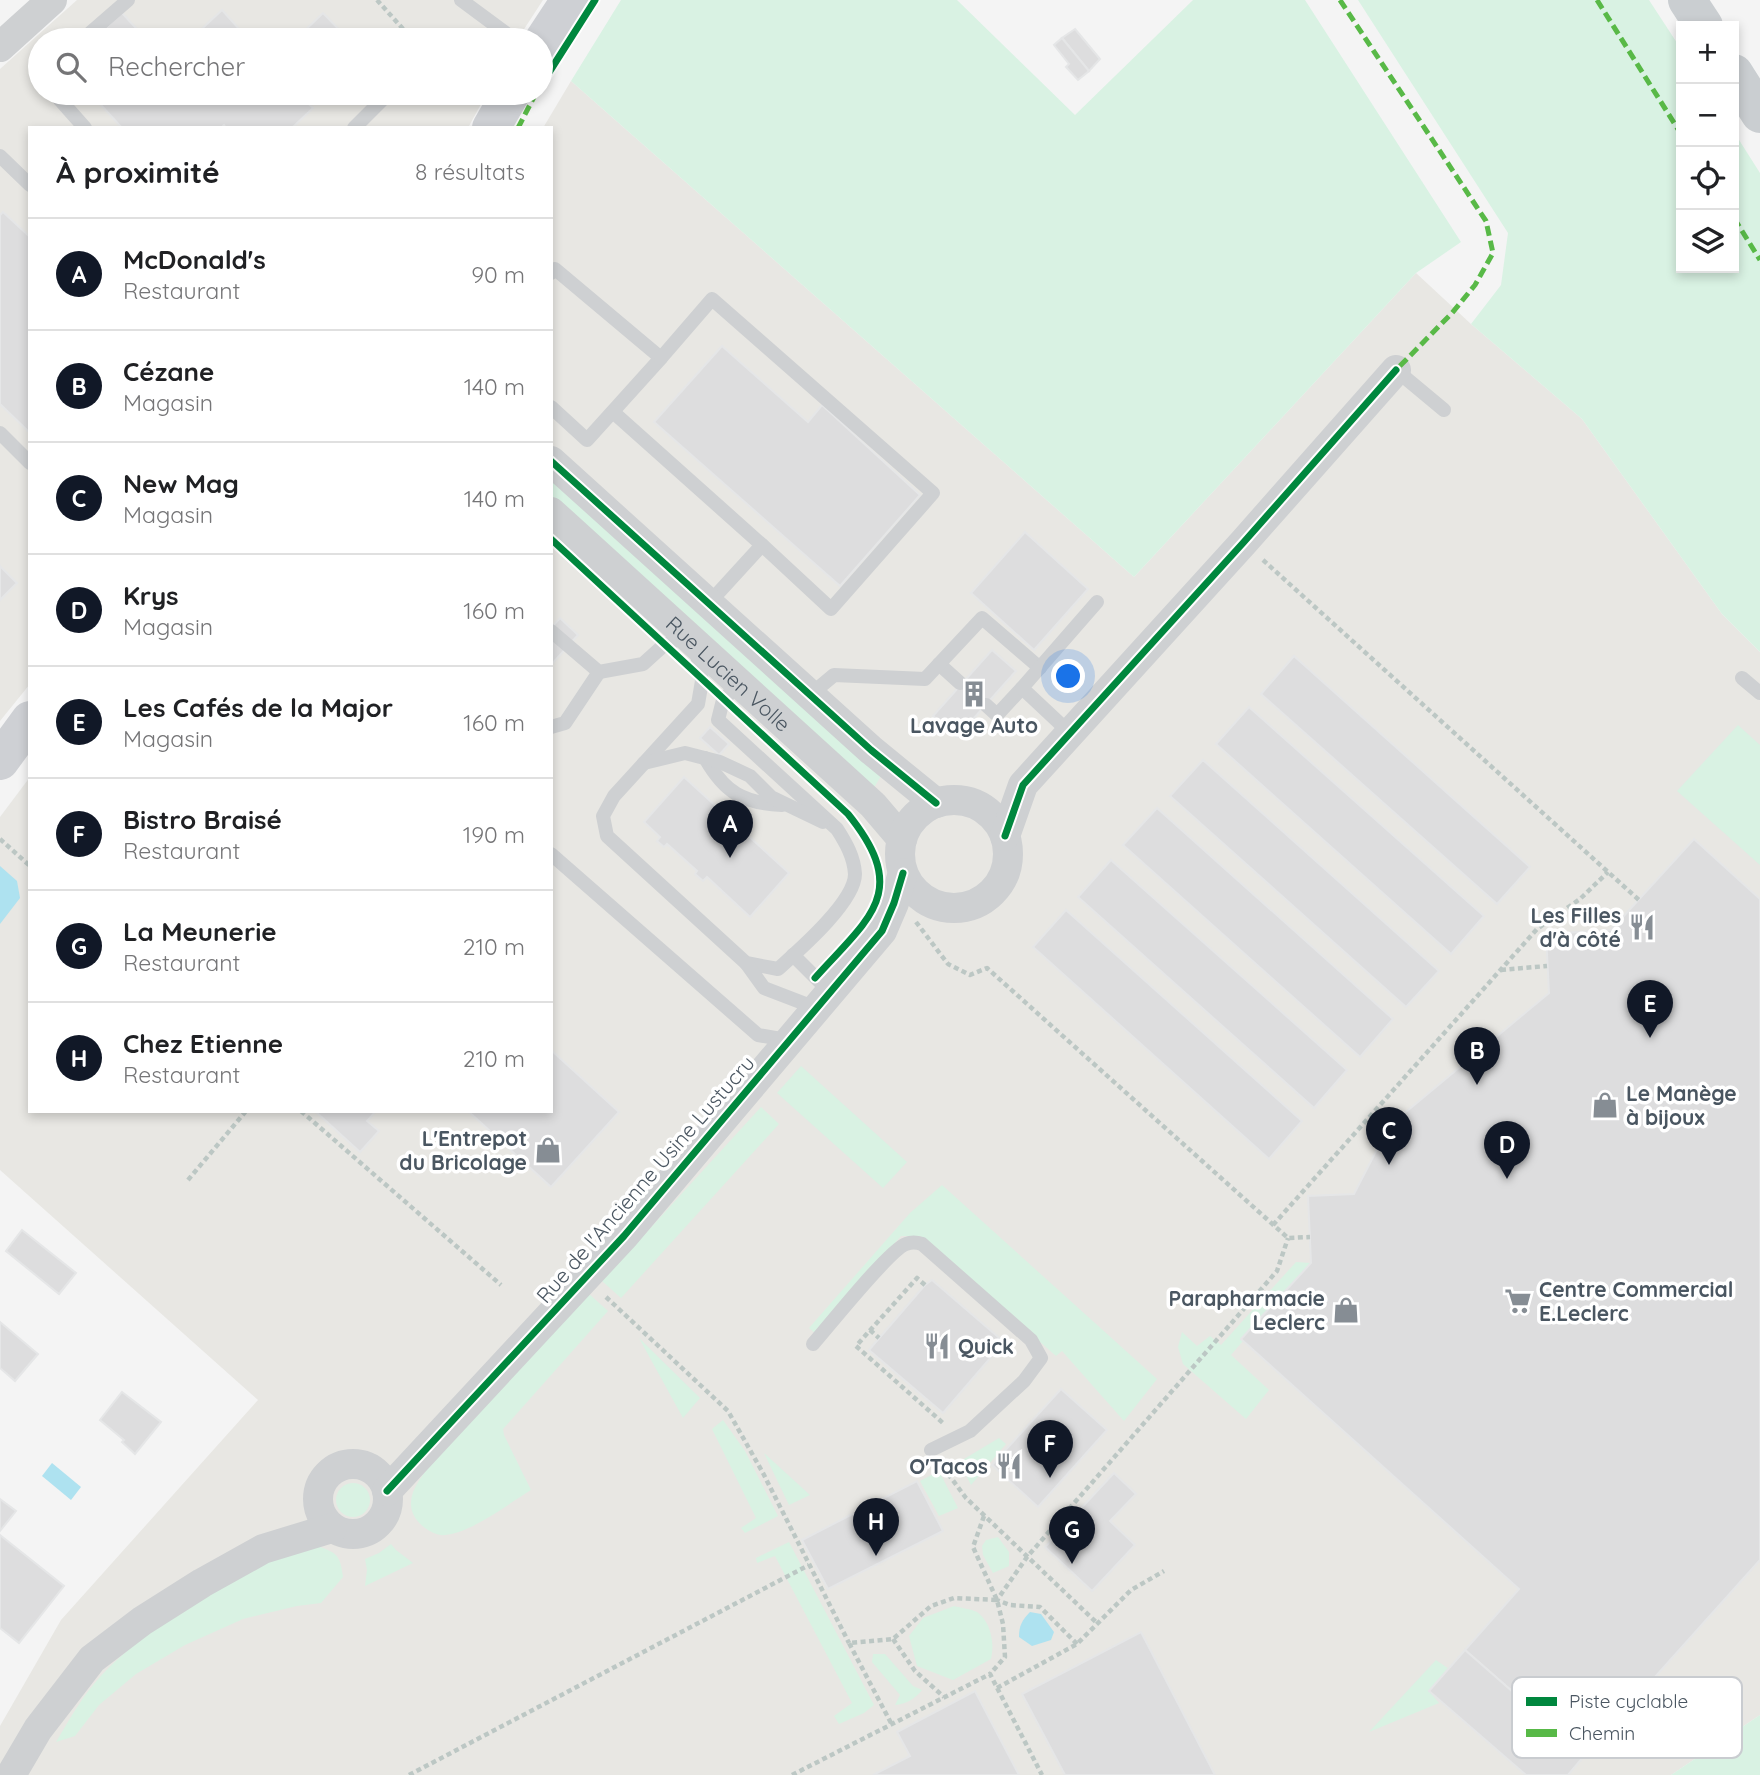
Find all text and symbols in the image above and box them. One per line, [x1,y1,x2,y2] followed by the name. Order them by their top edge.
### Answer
[1676,21,1739,273] map controls
[1676,21,1739,84] button: +
[28,28,553,105] search box
[52,48,90,86] icon: search
[108,50,245,83] text: Rechercher
[1676,84,1739,147] button: −
[1676,147,1739,210] button: locate
[56,153,220,191] text: À proximité
[415,157,525,186] text: 8 résultats
[1676,210,1739,273] button: layers
[123,243,266,276] text: McDonald's
[72,260,86,289] text: A
[471,260,525,289] text: 90 m
[123,276,240,305] text: Restaurant
[123,355,214,388] text: Cézane
[71,372,87,401] text: B
[464,372,525,401] text: 140 m
[123,388,213,417] text: Magasin
[123,467,239,500] text: New Mag
[72,484,86,513] text: C
[464,484,525,513] text: 140 m
[123,500,213,529] text: Magasin
[123,579,179,612] text: Krys
[71,596,87,625] text: D
[463,596,525,625] text: 160 m
[661,610,796,737] street label: Rue Lucien Volle
[123,612,213,641] text: Magasin
[1051,659,1085,693] your location
[959,679,989,709] building icon: Lavage Auto
[123,691,393,724] text: Les Cafés de la Major
[72,708,86,737] text: E
[463,708,525,737] text: 160 m
[910,712,1038,738] place label: Lavage Auto
[123,724,213,753] text: Magasin
[707,800,753,858] pin: A
[123,803,282,836] text: Bistro Braisé
[73,820,85,849] text: F
[463,820,525,849] text: 190 m
[123,836,240,865] text: Restaurant
[1530,902,1621,952] place label: Les Filles d'à côté
[1627,912,1657,942] restaurant icon: Les Filles d'à côté
[123,915,277,948] text: La Meunerie
[71,932,87,961] text: G
[463,932,525,961] text: 210 m
[123,948,240,977] text: Restaurant
[1627,980,1673,1038] pin: E
[123,1027,283,1060] text: Chez Etienne
[1454,1027,1500,1085] pin: B
[71,1044,87,1073] text: H
[463,1044,525,1073] text: 210 m
[530,1050,760,1308] street label: Rue de l'Ancienne Usine Lustucru
[123,1060,240,1089] text: Restaurant
[1626,1080,1737,1130] place label: Le Manège à bijoux
[1590,1090,1620,1120] shop icon: Le Manège à bijoux
[1366,1107,1412,1165] pin: C
[1484,1121,1530,1179] pin: D
[399,1125,527,1175] place label: L'Entrepot du Bricolage
[533,1135,563,1165] shop icon: L'Entrepot du Bricolage
[1539,1276,1733,1326] place label: Centre Commercial E.Leclerc
[1169,1285,1325,1335] place label: Parapharmacie Leclerc
[1503,1286,1533,1316] supermarket icon: Centre Commercial E.Leclerc
[1331,1295,1361,1325] shop icon: Parapharmacie Leclerc
[922,1331,952,1361] restaurant icon: Quick
[958,1333,1014,1359] place label: Quick
[1027,1420,1073,1478] pin: F
[994,1451,1024,1481] restaurant icon: O'Tacos
[909,1453,988,1479] place label: O'Tacos
[853,1498,899,1556] pin: H
[1049,1506,1095,1564] pin: G
[1512,1677,1742,1758] legend
[1569,1689,1688,1713] text: Piste cyclable
[1569,1721,1635,1745] text: Chemin

